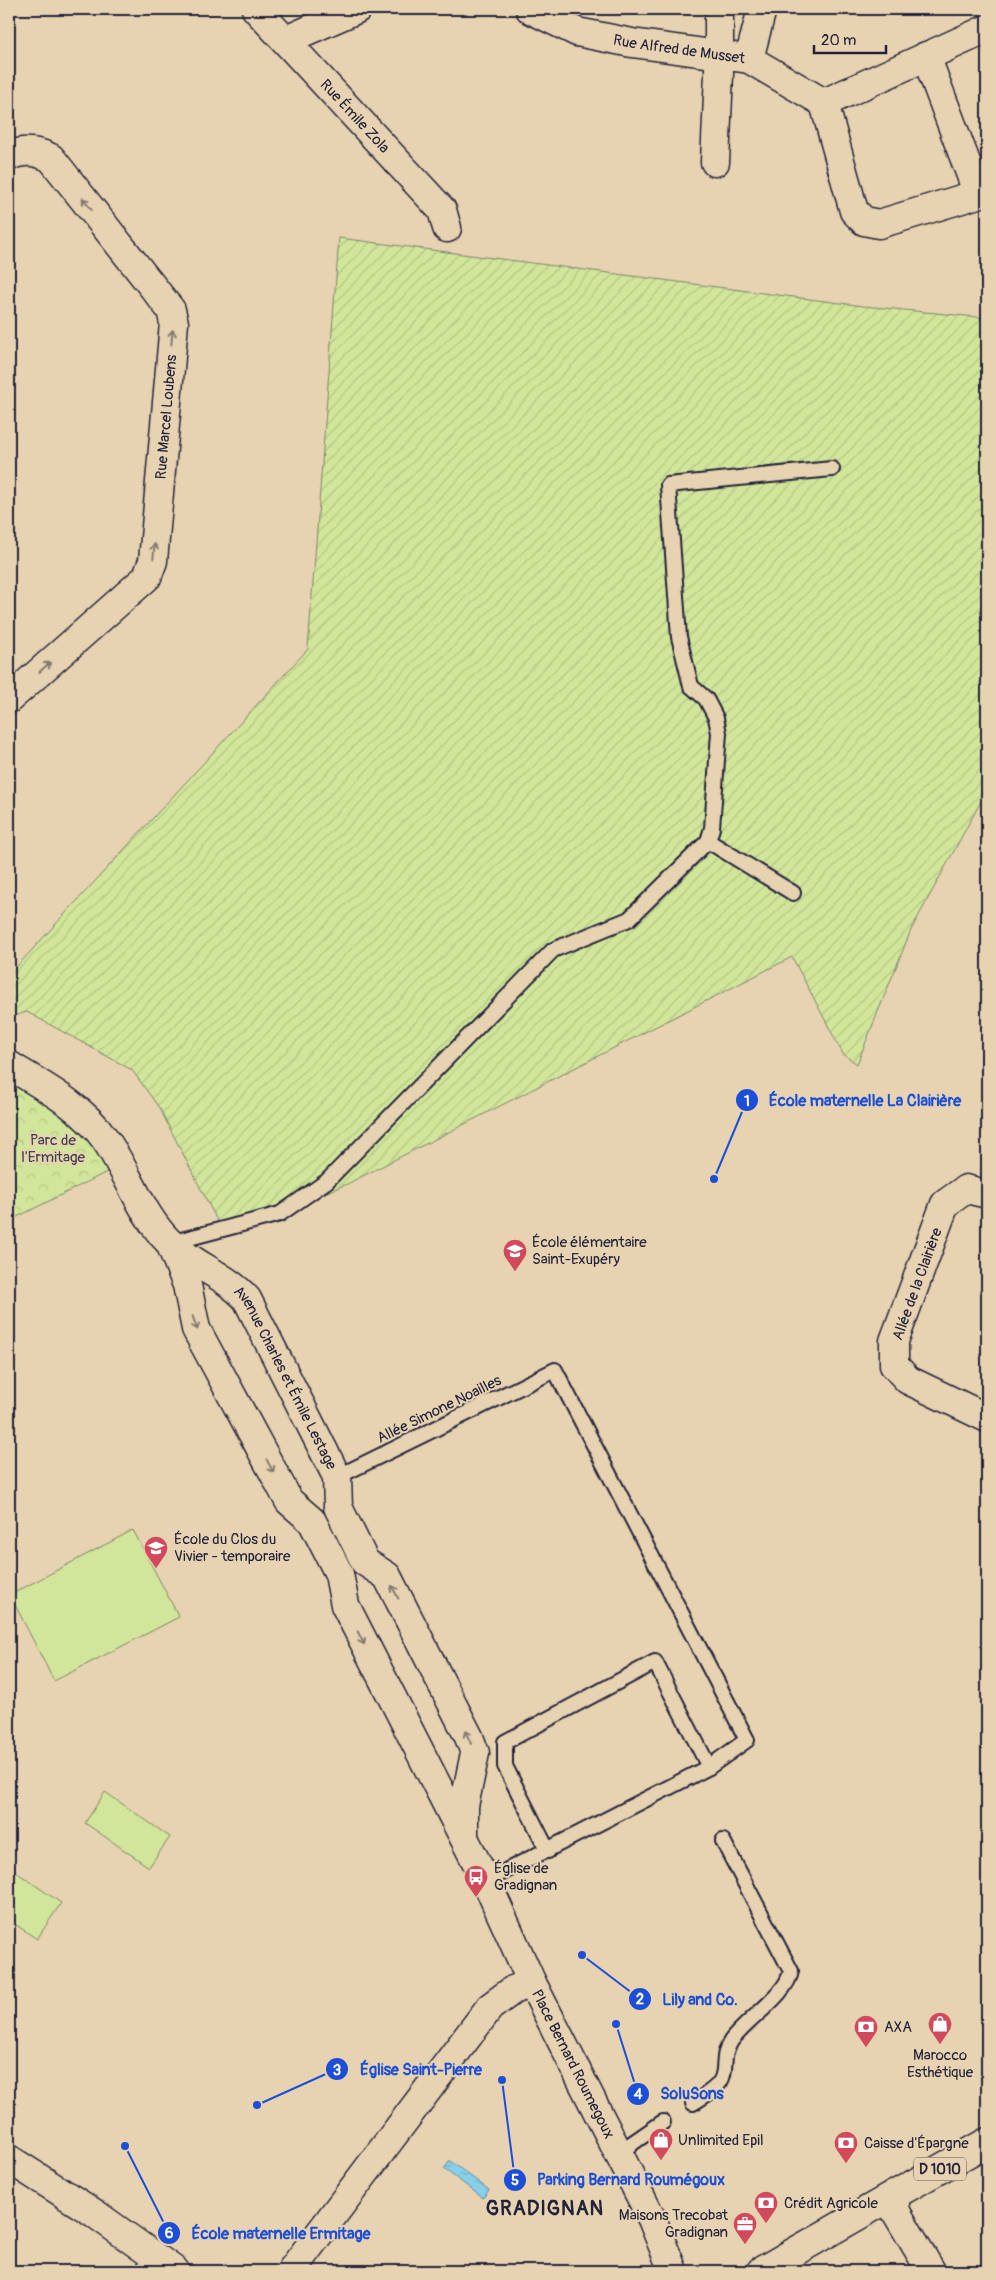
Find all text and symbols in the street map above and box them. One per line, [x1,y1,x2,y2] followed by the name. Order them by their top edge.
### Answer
[814,22,886,54] scale bar
[612,30,747,68] street label: Rue Alfred de Musset
[821,31,856,50] text: 20 m
[316,76,394,157] street label: Rue Émile Zola
[82,198,93,211] one-way arrow
[168,329,177,345] one-way arrow
[152,354,181,480] street label: Rue Marcel Loubens
[150,544,159,560] one-way arrow
[39,661,52,673] one-way arrow
[734,1085,971,1116] callout: École maternelle La Clairière
[769,1090,962,1111] text: École maternelle La Clairière
[744,1092,750,1111] text: 1
[21,1131,85,1167] park label: Parc de l'Ermitage
[888,1225,947,1343] street label: Allée de la Clairière
[532,1233,647,1269] place label: École élémentaire Saint-Exupéry
[502,1238,528,1272] school or university icon: École élémentaire Saint-Exupéry
[229,1282,341,1474] street label: Avenue Charles et Émile Lestage
[190,1315,200,1331] one-way arrow
[374,1371,505,1448] street label: Allée Simone Noailles
[265,1459,275,1474] one-way arrow
[174,1530,291,1566] place label: École du Clos du Vivier - temporaire
[143,1535,169,1569] school or university icon: École du Clos du Vivier - temporaire
[390,1584,400,1599] one-way arrow
[356,1630,366,1645] one-way arrow
[463,1730,472,1745] one-way arrow
[494,1859,557,1895] place label: Église de Gradignan
[463,1864,489,1898] bus stop icon: Église de Gradignan
[628,1984,748,2015] callout: Lily and Co.
[527,1986,619,2142] street label: Place Bernard Roumegoux
[636,1990,644,2009] text: 2
[662,1990,738,2010] text: Lily and Co.
[927,2011,953,2045] shop icon: Marocco Esthétique
[853,2014,879,2048] bank icon: AXA
[884,2018,912,2037] place label: AXA
[907,2046,974,2082] place label: Marocco Esthétique
[325,2054,492,2085] callout: Église Saint-Pierre
[360,2059,483,2080] text: Église Saint-Pierre
[333,2061,341,2080] text: 3
[625,2078,734,2109] callout: SoluSons
[660,2084,725,2104] text: SoluSons
[634,2085,643,2104] text: 4
[648,2127,674,2161] shop icon: Unlimited Epil
[833,2130,859,2164] bank icon: Caisse d'Épargne
[678,2131,763,2150] place label: Unlimited Epil
[864,2134,969,2153] place label: Caisse d'Épargne
[914,2158,966,2180] road number: D 1010
[502,2164,735,2195] callout: Parking Bernard Roumégoux
[537,2170,725,2190] text: Parking Bernard Roumégoux
[511,2171,519,2190] text: 5
[753,2190,779,2224] bank icon: Crédit Agricole
[784,2194,878,2213] place label: Crédit Agricole
[486,2196,604,2221] district label: GRADIGNAN
[619,2206,729,2242] place label: Maisons Trecobat Gradignan
[732,2211,758,2245] office icon: Maisons Trecobat Gradignan
[156,2218,380,2249] callout: École maternelle Ermitage
[192,2223,372,2244] text: École maternelle Ermitage
[165,2224,174,2243] text: 6

